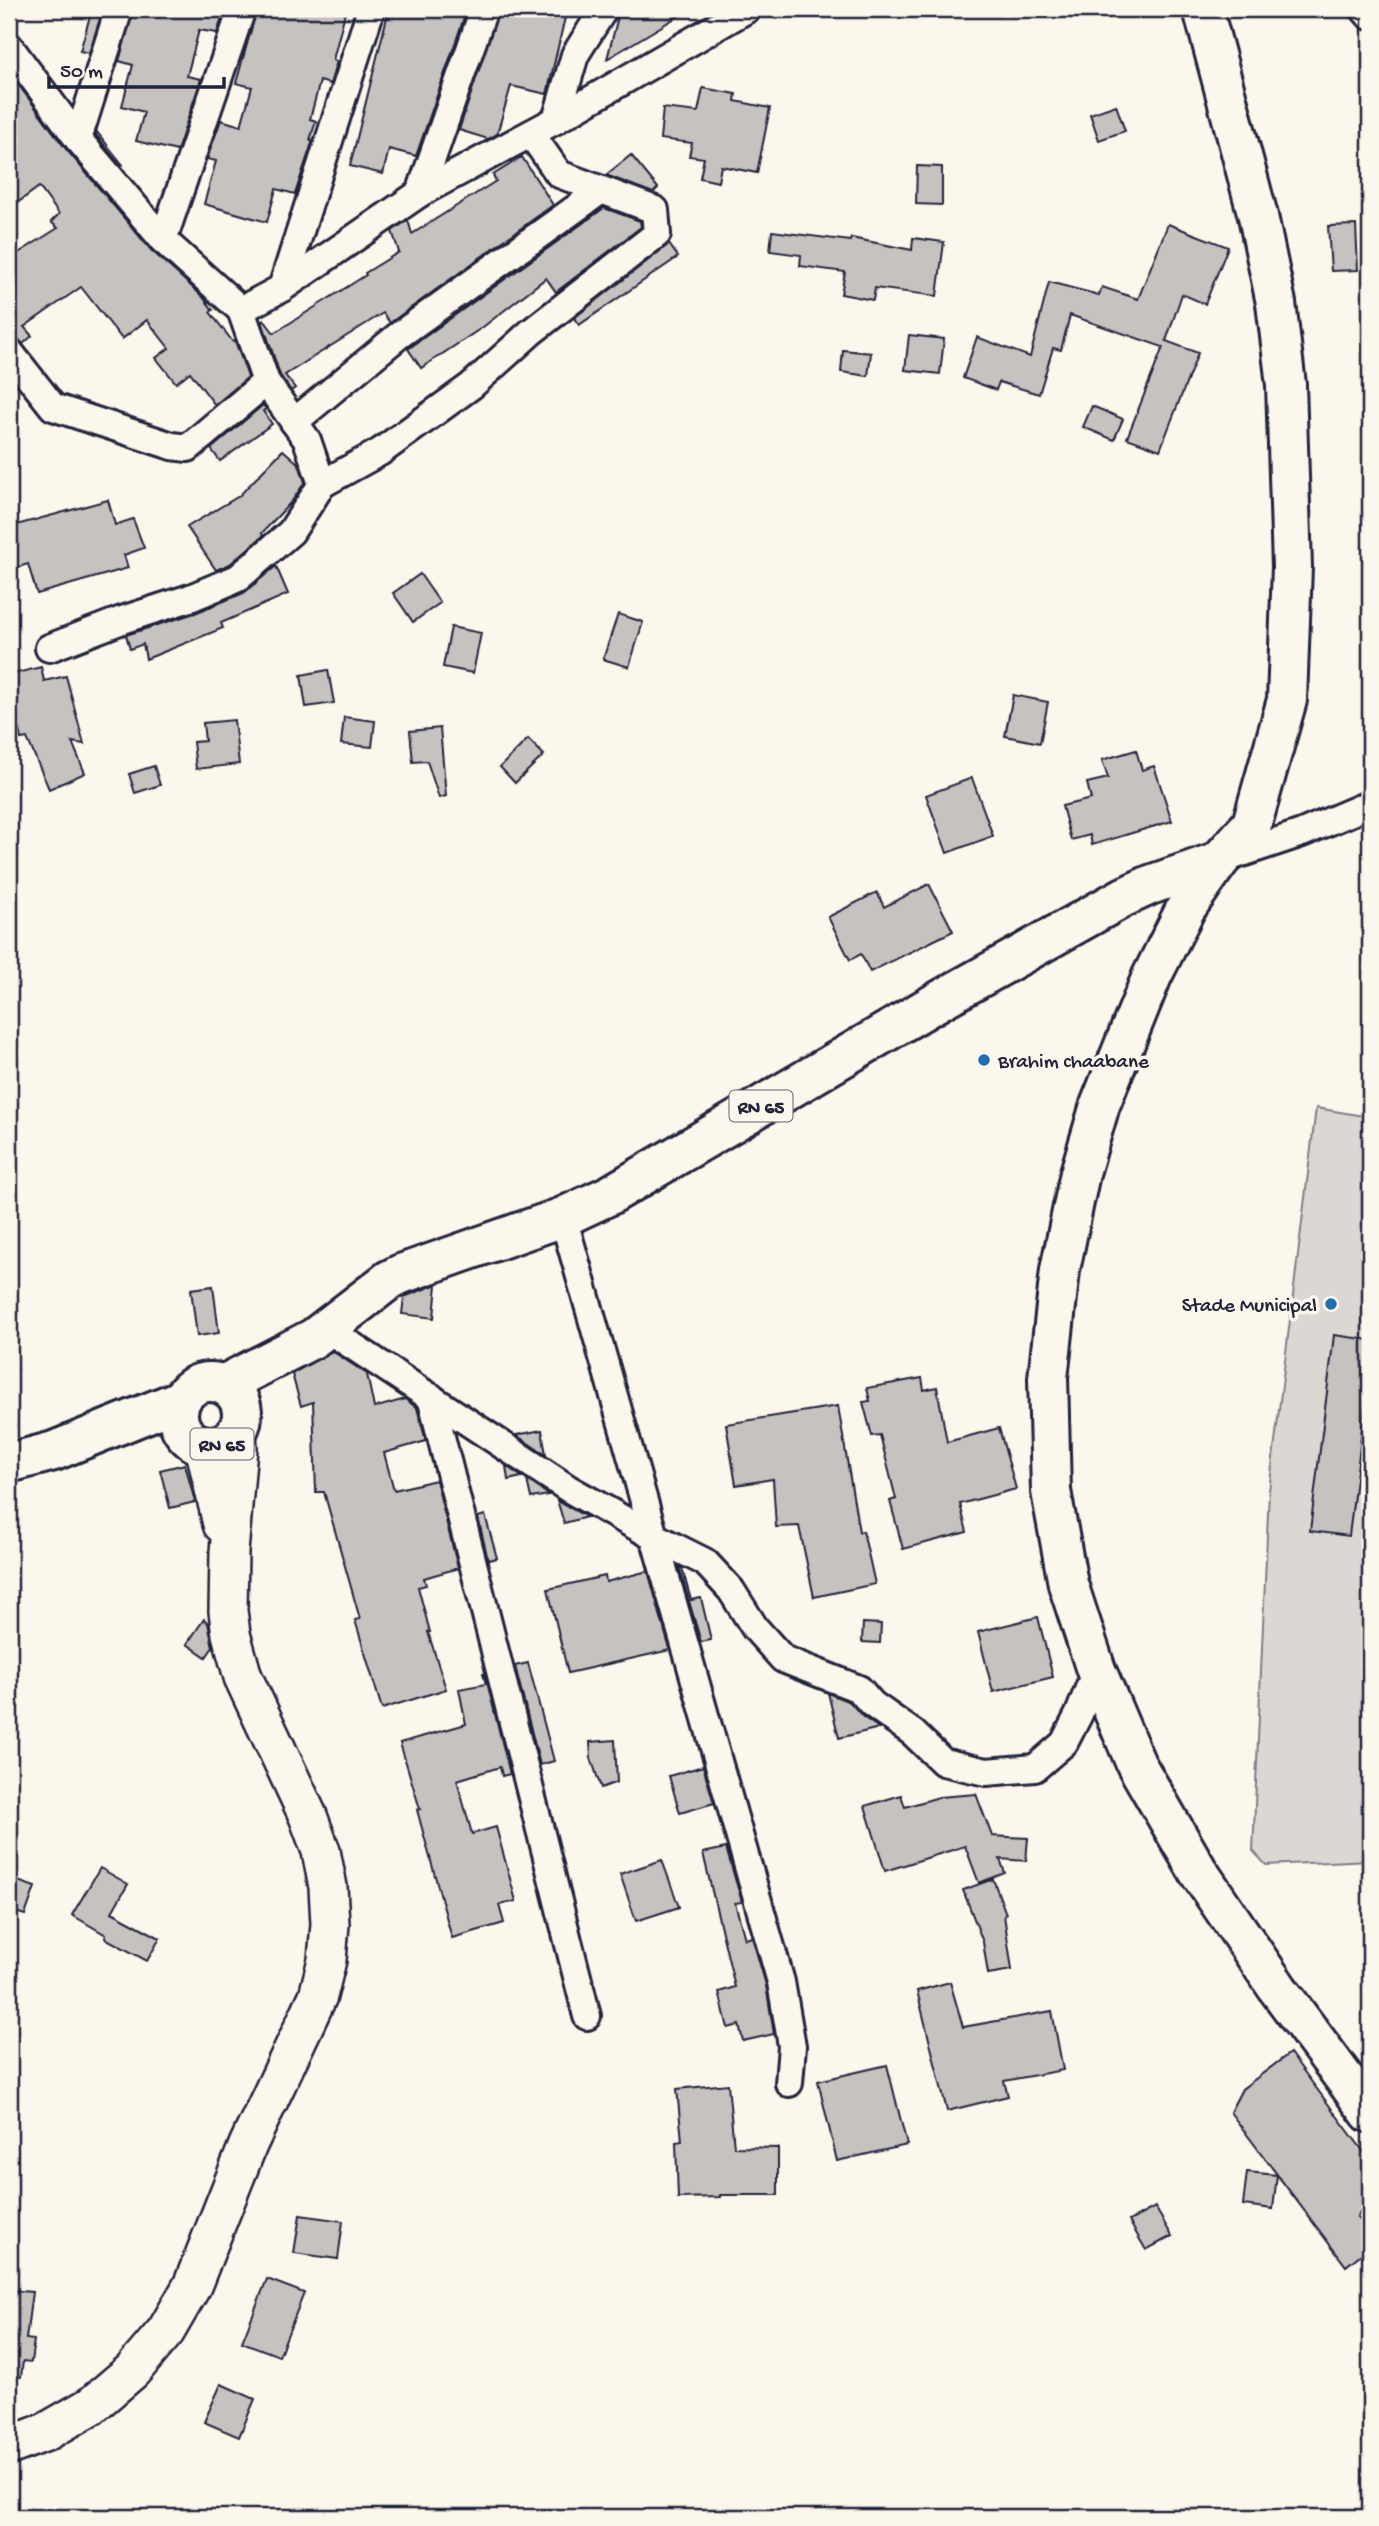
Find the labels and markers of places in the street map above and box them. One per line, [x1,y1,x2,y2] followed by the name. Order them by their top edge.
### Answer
[997,1051,1150,1076] place label: Brahim chaabane
[976,1052,992,1068] marker: Brahim chaabane
[1182,1295,1317,1320] place label: Stade Municipal
[1323,1296,1339,1312] marker: Stade Municipal

